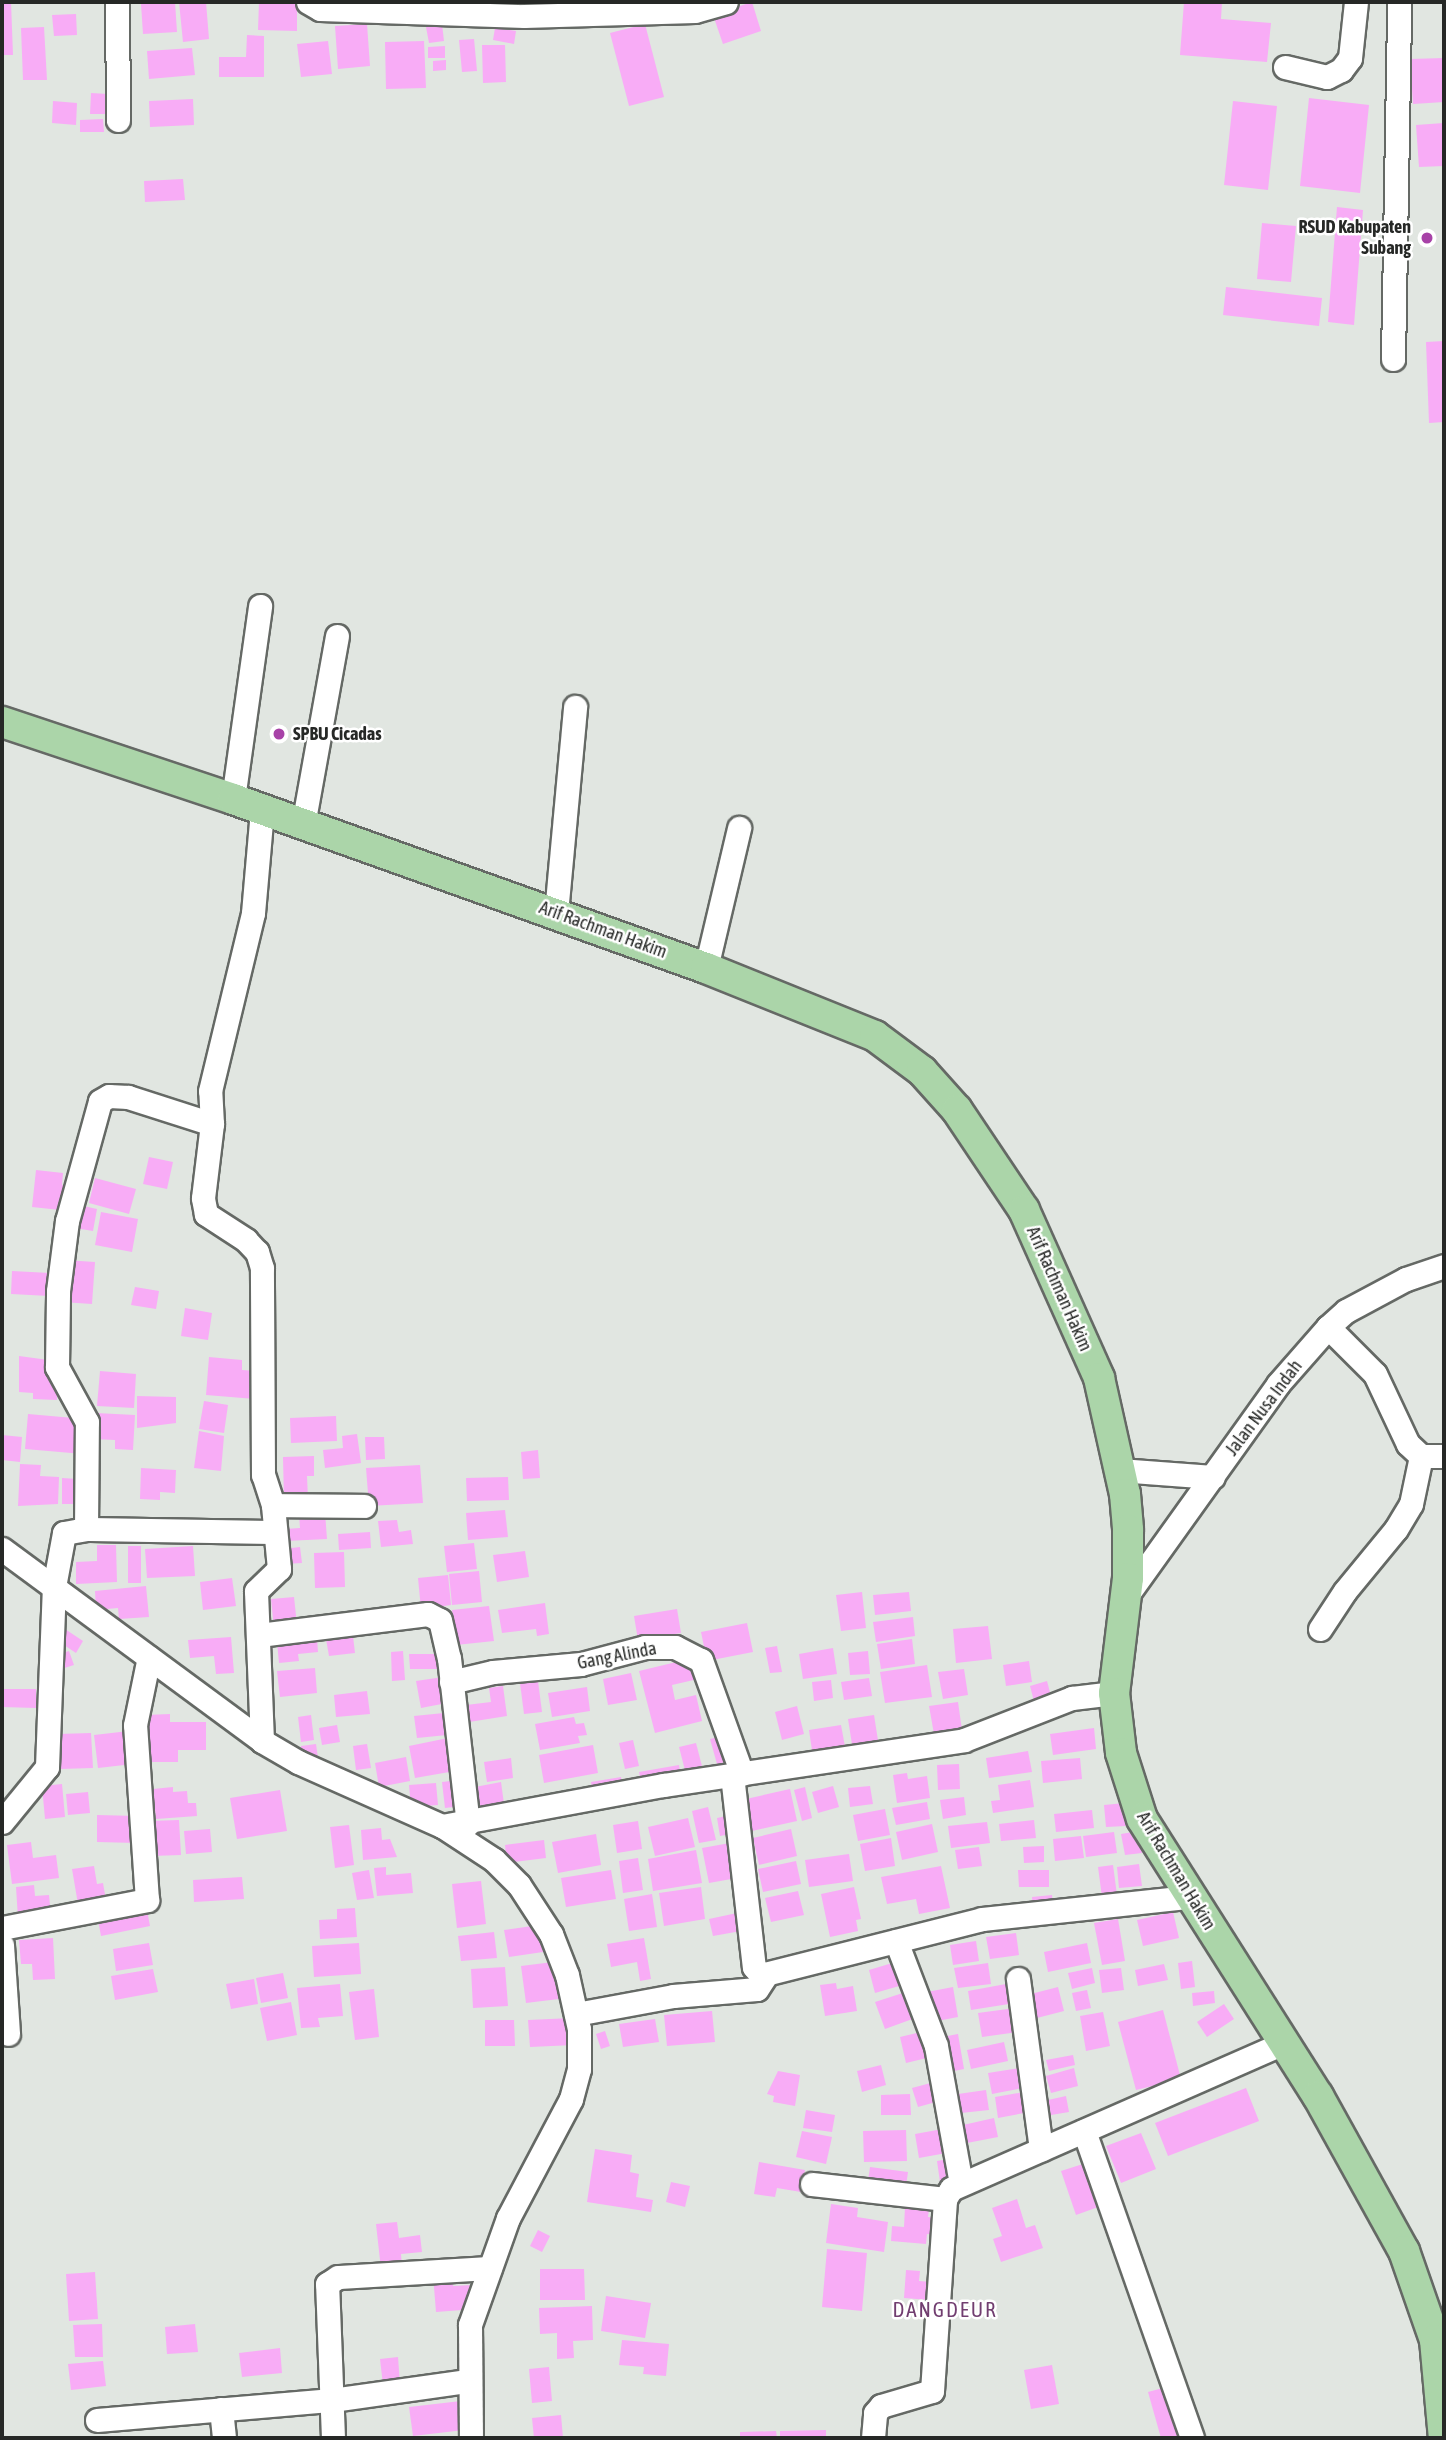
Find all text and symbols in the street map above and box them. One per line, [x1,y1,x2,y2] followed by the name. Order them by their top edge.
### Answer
[1298,217,1411,260] place label: RSUD Kabupaten Subang
[1417,228,1437,248] marker: RSUD Kabupaten Subang
[293,723,382,745] place label: SPBU Cicadas
[271,726,287,742] marker: SPBU Cicadas
[536,897,670,963] street label: Arif Rachman Hakim
[1022,1223,1096,1355] street label: Arif Rachman Hakim
[1221,1356,1307,1460] street label: Jalan Nusa Indah
[576,1638,658,1674] street label: Gang Alinda
[1132,1808,1220,1934] street label: Arif Rachman Hakim
[893,2296,997,2322] district label: DANGDEUR

